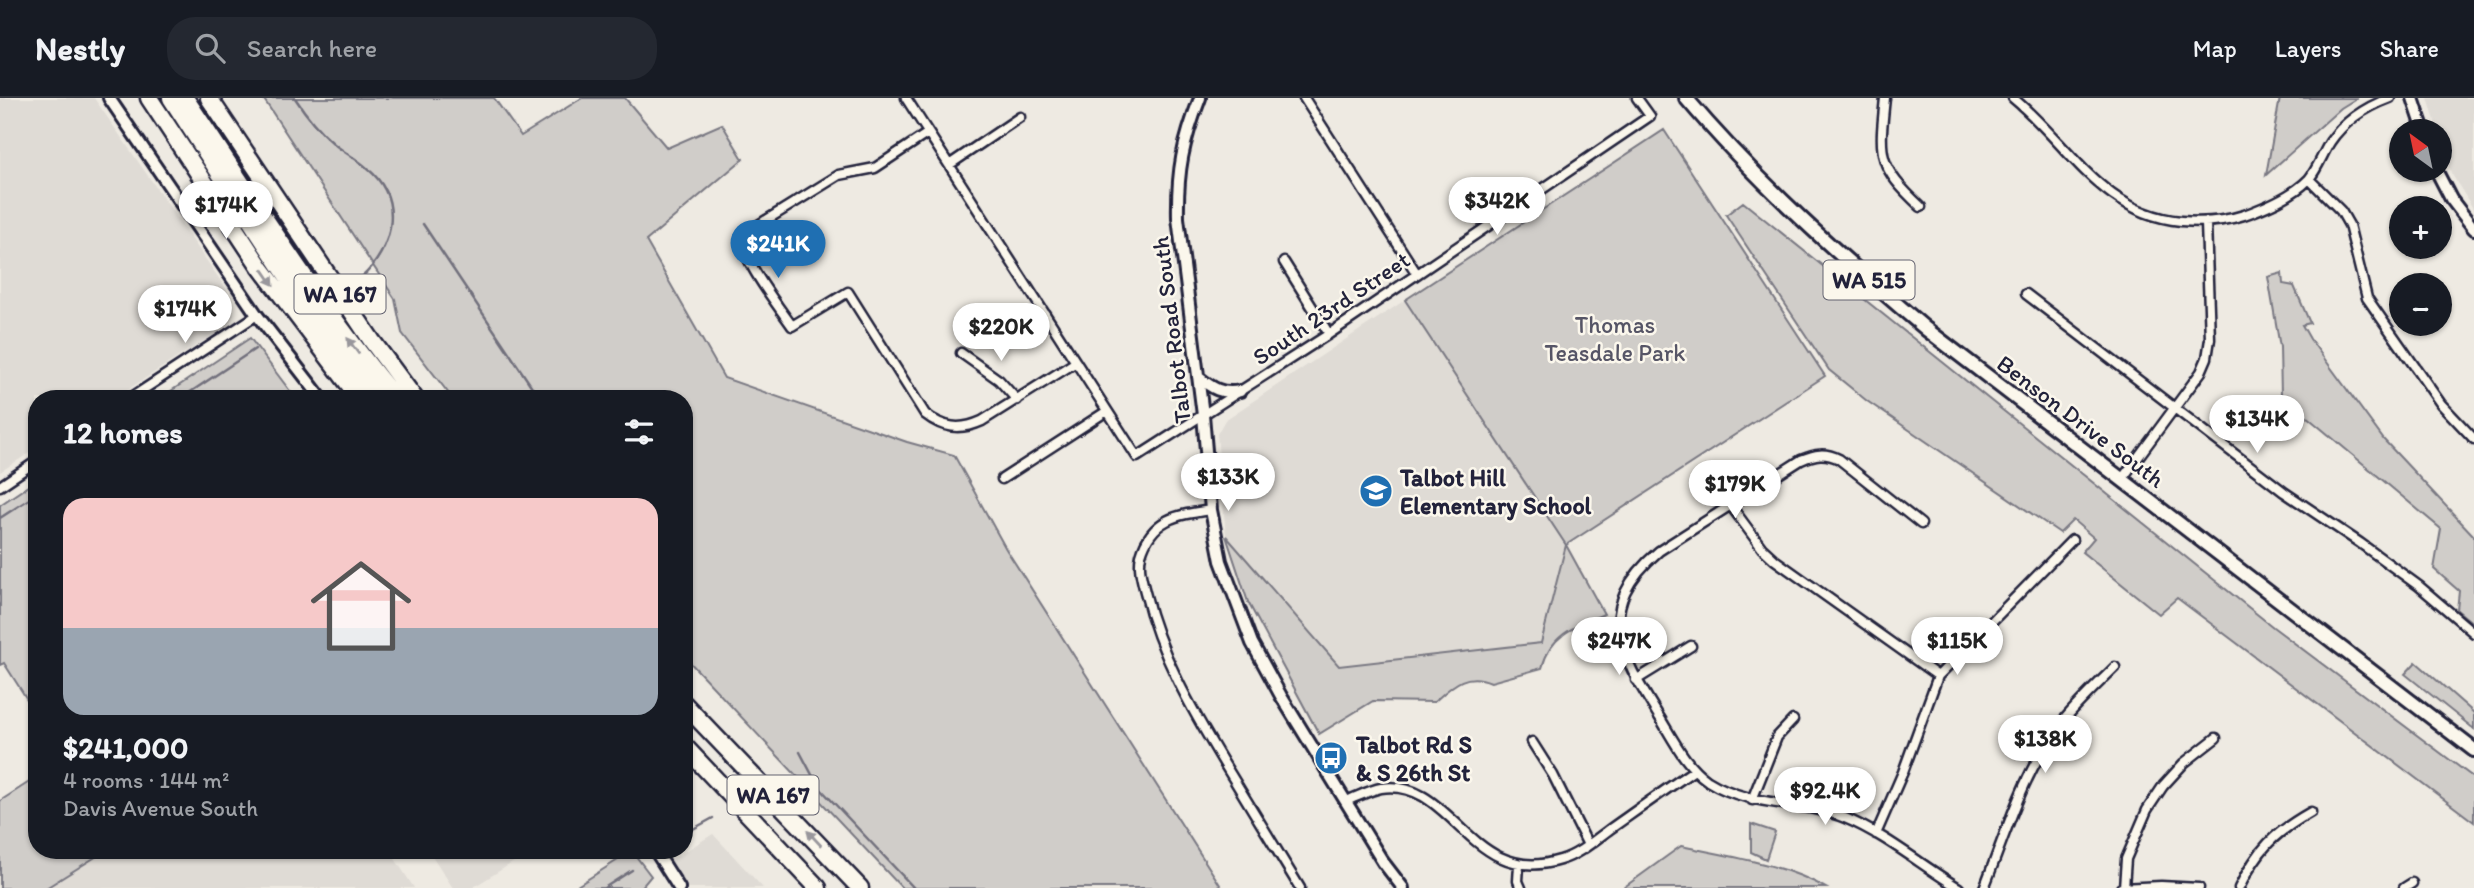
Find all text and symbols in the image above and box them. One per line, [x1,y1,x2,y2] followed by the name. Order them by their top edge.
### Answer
[167,17,657,80] search box
[35,29,125,68] text: Nestly
[191,29,229,67] icon: search
[247,32,377,64] text: Search here
[2193,34,2237,63] text: Map
[2275,34,2342,63] text: Layers
[2380,34,2439,63] text: Share
[2389,119,2452,182] north arrow
[2389,119,2452,336] map controls
[1448,178,1546,237] pin: $342K
[177,181,275,241] pin: $174K
[1465,186,1529,214] text: $342K
[195,190,257,218] text: $174K
[2389,196,2452,259] button: +
[729,220,827,280] pin: $241K
[747,229,809,257] text: $241K
[1145,235,1197,425] street label: Talbot Road South
[1247,245,1415,371] street label: South 23rd Street
[1824,260,1914,300] road number: WA 515
[261,268,275,286] one-way arrow
[2389,273,2452,336] button: −
[294,274,386,314] road number: WA 167
[136,286,234,345] pin: $174K
[154,294,216,322] text: $174K
[952,303,1050,363] pin: $220K
[1544,310,1686,367] park label: Thomas Teasdale Park
[969,312,1033,340] text: $220K
[346,336,360,355] one-way arrow
[1991,348,2171,494] street label: Benson Drive South
[2208,396,2306,455] pin: $134K
[2225,404,2289,432] text: $134K
[620,413,658,451] icon: filters
[63,414,183,451] text: 12 homes
[1179,454,1277,513] pin: $133K
[1686,460,1784,520] pin: $179K
[1197,462,1259,490] text: $133K
[1399,463,1592,521] place label: Talbot Hill Elementary School
[1705,469,1765,497] text: $179K
[1357,472,1395,510] school or university icon: Talbot Hill Elementary School
[298,543,424,669] icon: home
[1570,618,1668,677] pin: $247K
[1908,618,2006,677] pin: $115K
[1587,626,1651,654] text: $247K
[1927,626,1987,654] text: $115K
[1996,716,2094,775] pin: $138K
[2014,724,2076,752] text: $138K
[63,729,189,766] text: $241,000
[1355,730,1472,787] place label: Talbot Rd S & S 26th St
[1312,739,1350,777] bus stop icon: Talbot Rd S & S 26th St
[63,766,229,794] text: 4 rooms · 144 m²
[1768,768,1882,827] pin: $92.4K
[728,776,818,814] road number: WA 167
[1790,776,1860,804] text: $92.4K
[63,794,258,822] text: Davis Avenue South
[806,830,822,847] one-way arrow

